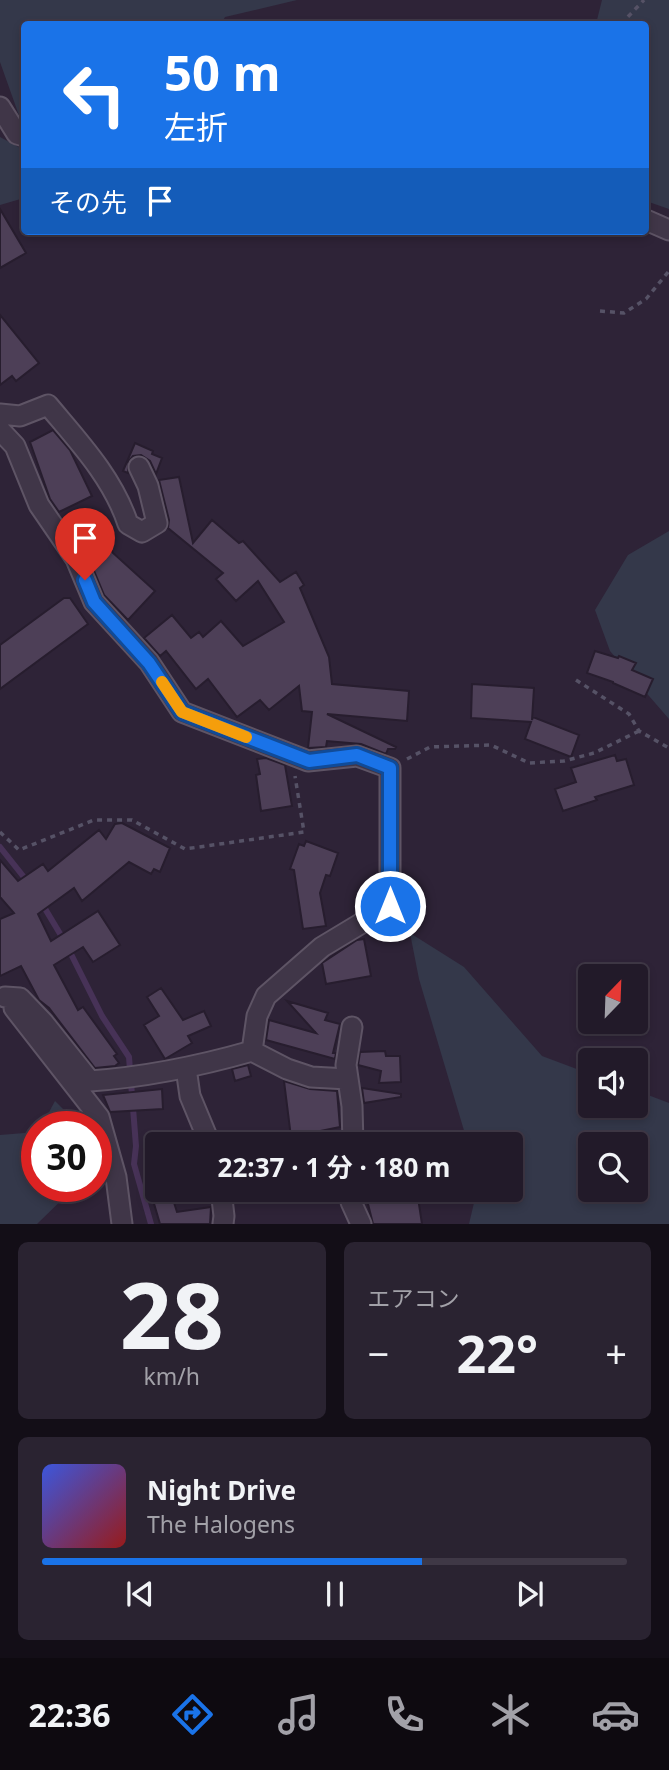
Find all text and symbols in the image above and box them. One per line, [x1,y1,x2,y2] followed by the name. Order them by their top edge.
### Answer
[164,39,281,105] text: 50 m
[49,49,140,140] icon: left
[164,105,228,148] text: 左折
[141,182,179,220] icon: arrive
[49,184,127,220] text: その先
[55,508,115,580] pin
[66,519,104,557] icon: arrive
[353,869,427,943] position arrow
[578,964,648,1034] north arrow
[578,964,648,1202] map controls
[578,1048,648,1118] button: sound
[21,1111,112,1202] speed limit sign: 30
[578,1132,648,1202] button: search
[218,1149,450,1185] text: 22:37 · 1 分 · 180 m
[120,1252,224,1376] text: 28
[368,1282,460,1314] text: エアコン
[456,1317,538,1388] text: 22°
[368,1327,389,1379] text: −
[605,1327,627,1379] text: +
[143,1360,200,1392] text: km/h
[147,1472,296,1508] text: Night Drive
[147,1508,295,1540] text: The Halogens
[121,1575,159,1613] icon: previous
[316,1575,354,1613] icon: pause
[511,1575,549,1613] icon: next
[168,1690,217,1739] icon: directions
[274,1690,323,1739] icon: music
[380,1690,429,1739] icon: phone
[486,1690,535,1739] icon: climate
[591,1690,640,1739] icon: car
[28,1693,111,1736] text: 22:36

